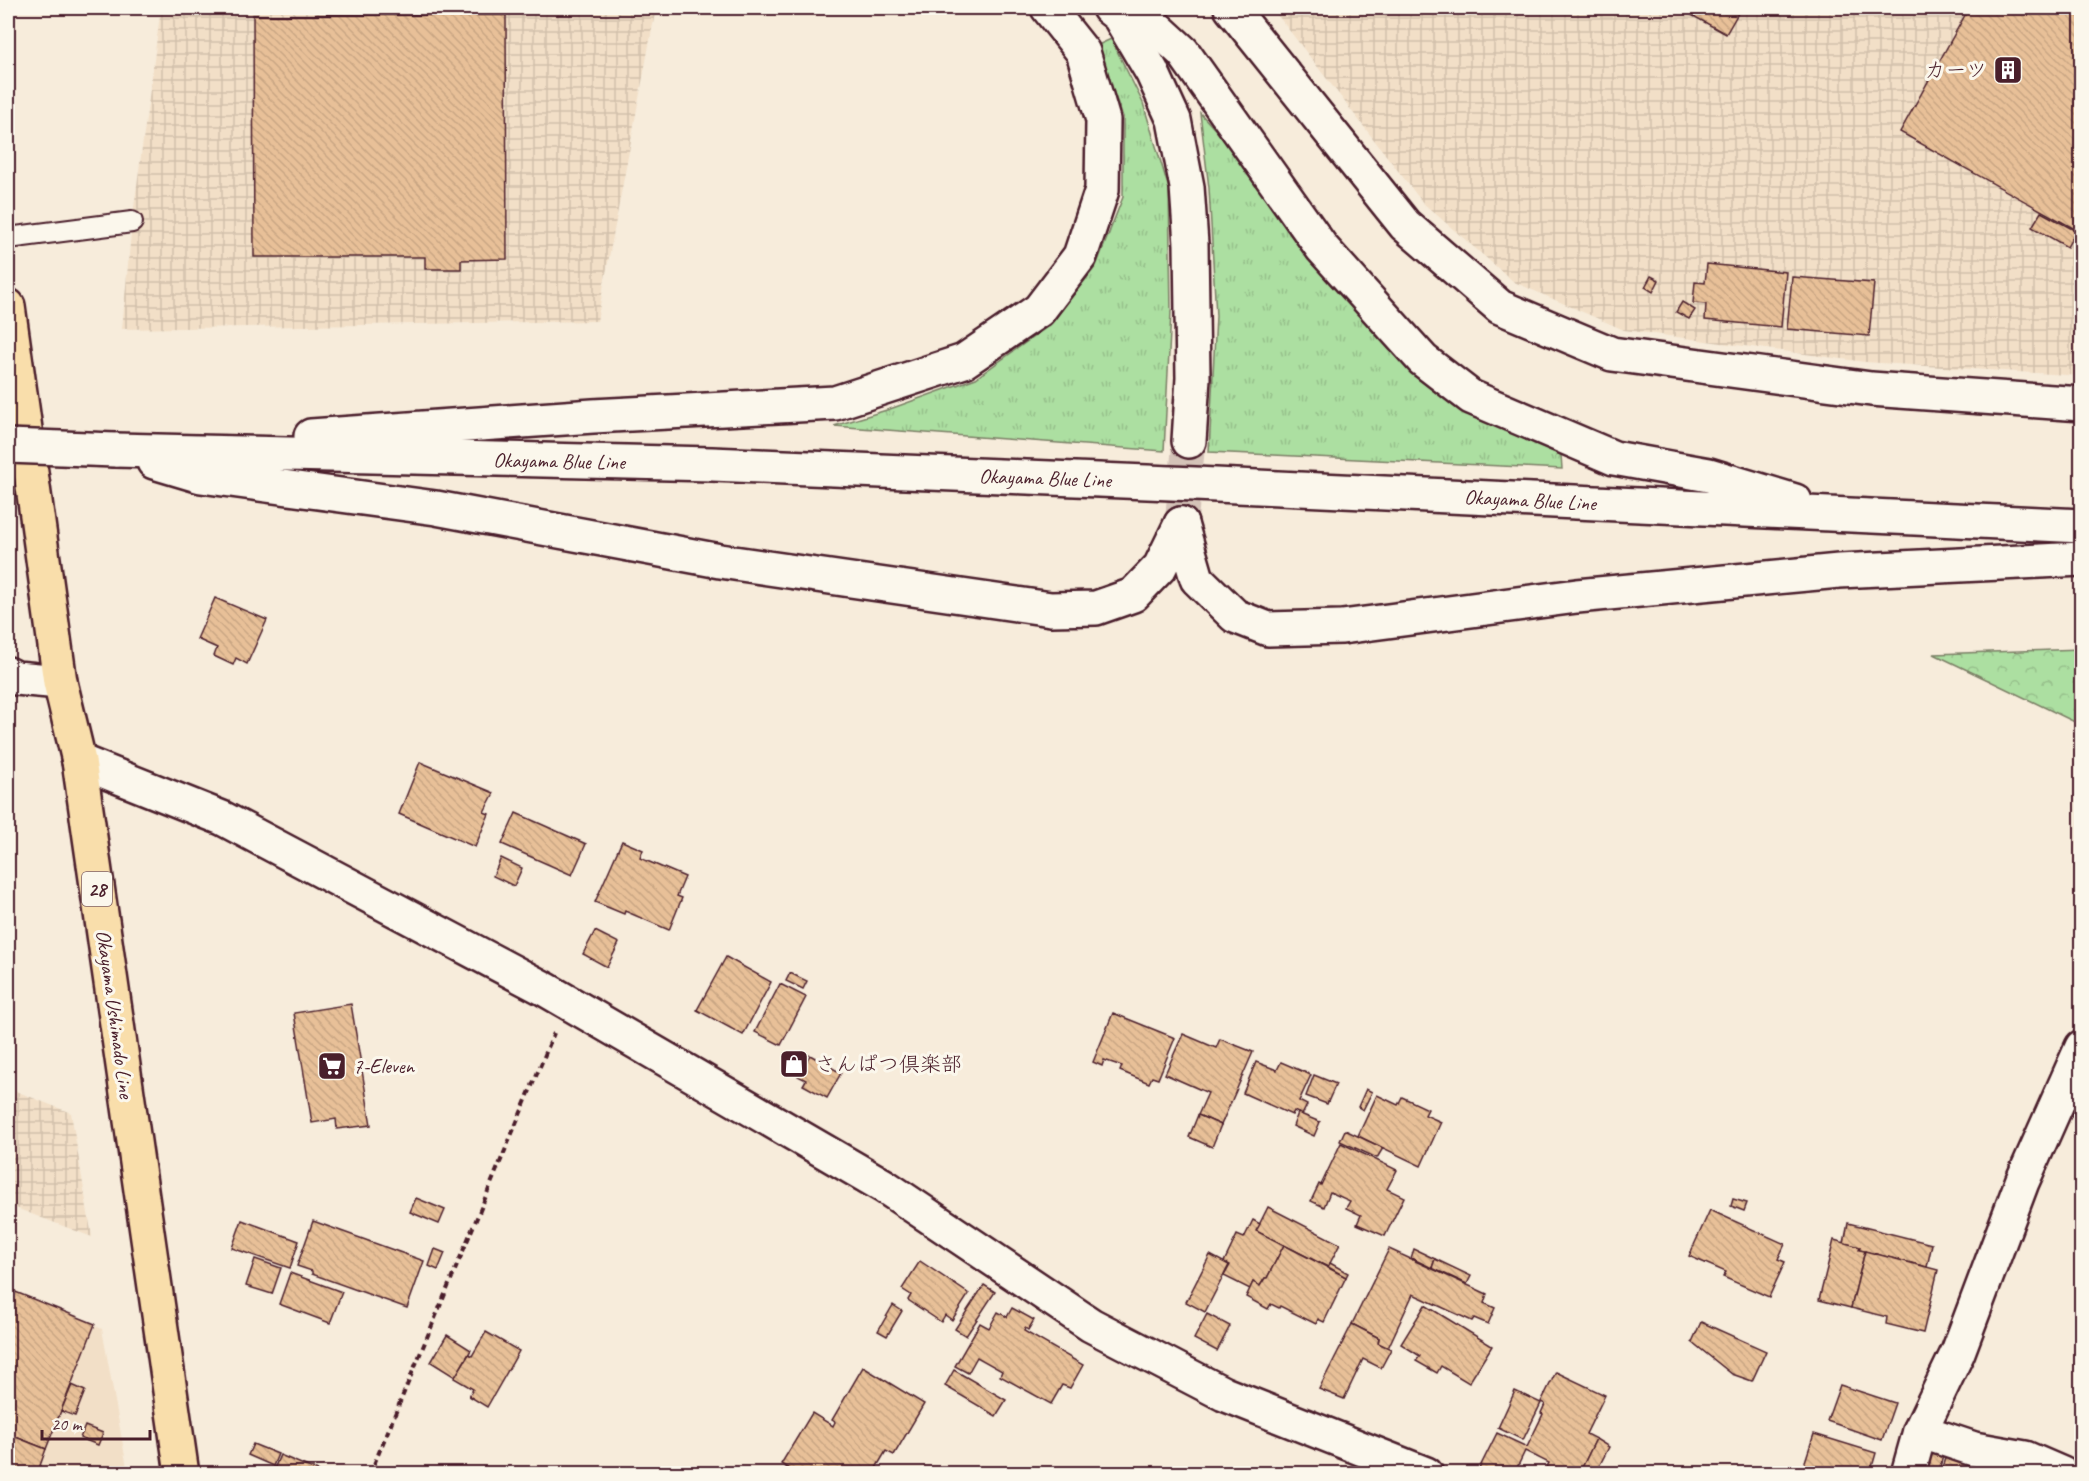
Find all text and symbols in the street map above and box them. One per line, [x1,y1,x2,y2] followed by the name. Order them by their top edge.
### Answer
[1992,54,2024,86] building icon: カーツ
[1924,57,1987,83] place label: カーツ
[493,447,627,475] street label: Okayama Blue Line
[979,463,1114,493] street label: Okayama Blue Line
[1463,484,1599,517] street label: Okayama Blue Line
[82,872,112,906] road number: 28
[90,928,140,1101] street label: Okayama Ushimado Line
[778,1048,810,1080] shop icon: さんぱつ倶楽部
[316,1050,348,1082] supermarket icon: 7-Eleven
[815,1051,962,1077] place label: さんぱつ倶楽部
[353,1053,416,1079] place label: 7-Eleven
[42,1403,150,1441] scale bar
[51,1413,84,1435] text: 20 m

